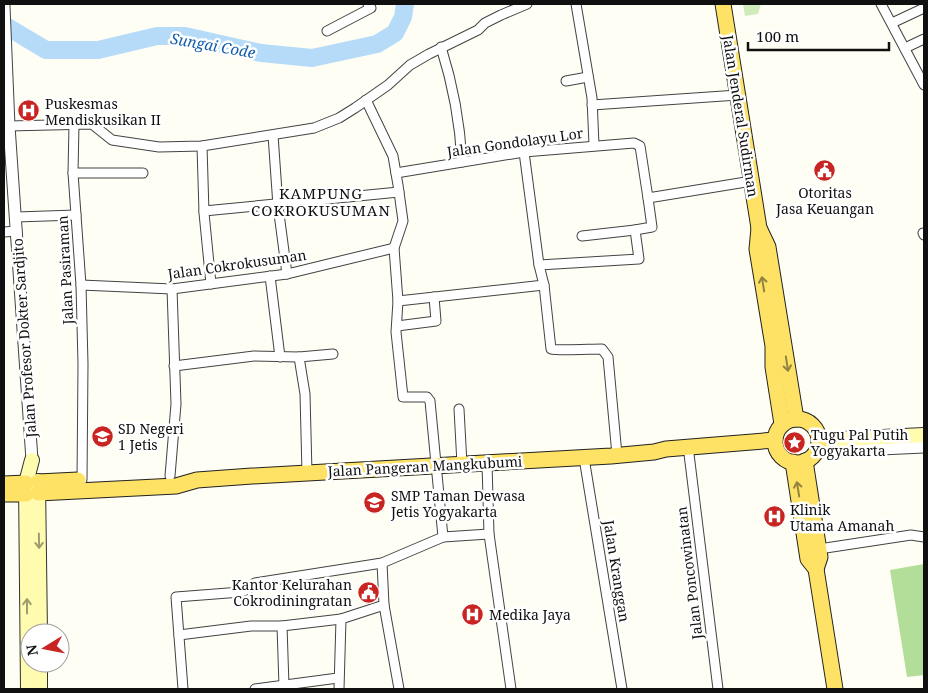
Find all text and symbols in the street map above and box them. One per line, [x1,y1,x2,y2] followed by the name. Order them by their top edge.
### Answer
[748,20,889,52] scale bar
[756,26,799,46] text: 100 m
[169,28,258,62] water label: Sungai Code
[719,33,763,198] street label: Jalan Jenderal Sudirman
[45,94,161,129] place label: Puskesmas Mendiskusikan II
[17,99,41,123] hospital icon: Puskesmas Mendiskusikan II
[445,123,585,161] street label: Jalan Gondolayu Lor
[813,158,837,182] public building icon: Otoritas Jasa Keuangan
[251,183,391,220] district label: KAMPUNG COKROKUSUMAN
[775,183,874,218] place label: Otoritas Jasa Keuangan
[53,215,77,326] street label: Jalan Pasiraman
[8,238,41,439] street label: Jalan Profesor Dokter Sardjito
[166,245,308,283] street label: Jalan Cokrokusuman
[757,277,767,293] one-way arrow
[782,356,792,372] one-way arrow
[118,419,184,454] place label: SD Negeri 1 Jetis
[90,424,114,448] school or university icon: SD Negeri 1 Jetis
[810,425,909,460] place label: Tugu Pal Putih Yogyakarta
[783,430,807,454] place icon: Tugu Pal Putih Yogyakarta
[326,451,523,481] street label: Jalan Pangeran Mangkubumi
[792,481,802,497] one-way arrow
[390,486,526,521] place label: SMP Taman Dewasa Jetis Yogyakarta
[363,491,387,515] school or university icon: SMP Taman Dewasa Jetis Yogyakarta
[790,500,894,535] place label: Klinik Utama Amanah
[762,505,786,529] hospital icon: Klinik Utama Amanah
[671,506,707,641] street label: Jalan Poncowinatan
[599,518,634,623] street label: Jalan Kranggan
[34,533,44,549] one-way arrow
[232,575,352,610] place label: Kantor Kelurahan Cokrodiningratan
[356,580,380,604] public building icon: Kantor Kelurahan Cokrodiningratan
[22,598,32,614] one-way arrow
[461,602,485,626] hospital icon: Medika Jaya
[489,605,571,624] place label: Medika Jaya
[20,623,70,673] north arrow
[21,643,42,657] text: N

